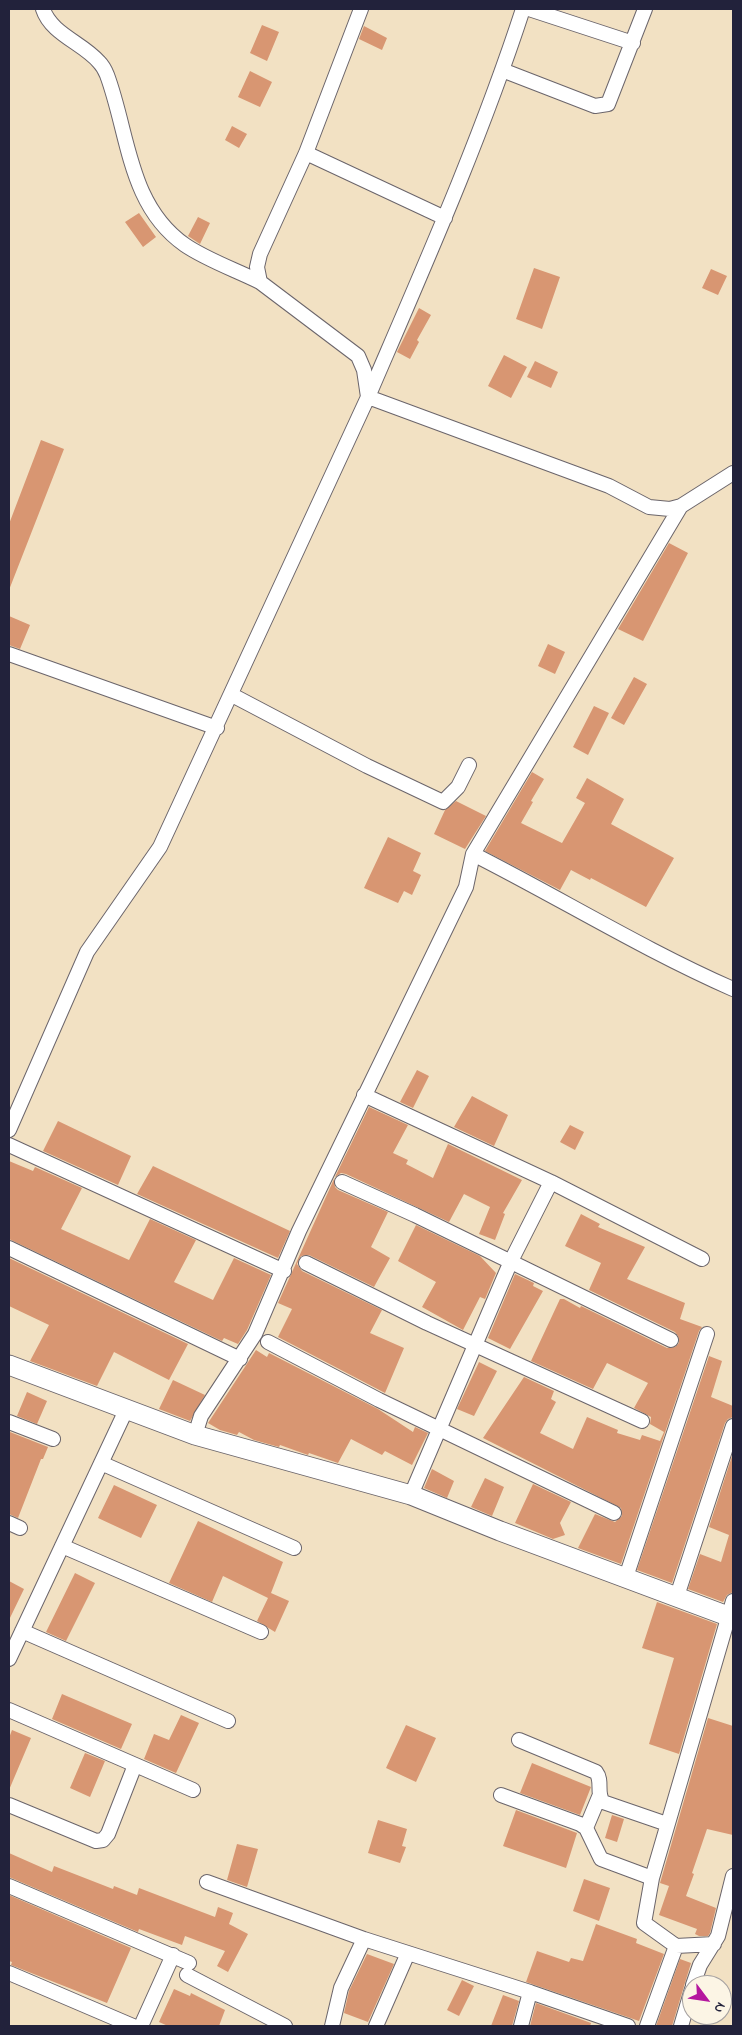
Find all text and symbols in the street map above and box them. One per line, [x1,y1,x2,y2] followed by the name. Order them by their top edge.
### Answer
[682,1975,732,2025] north arrow
[708,1998,731,2017] text: N

